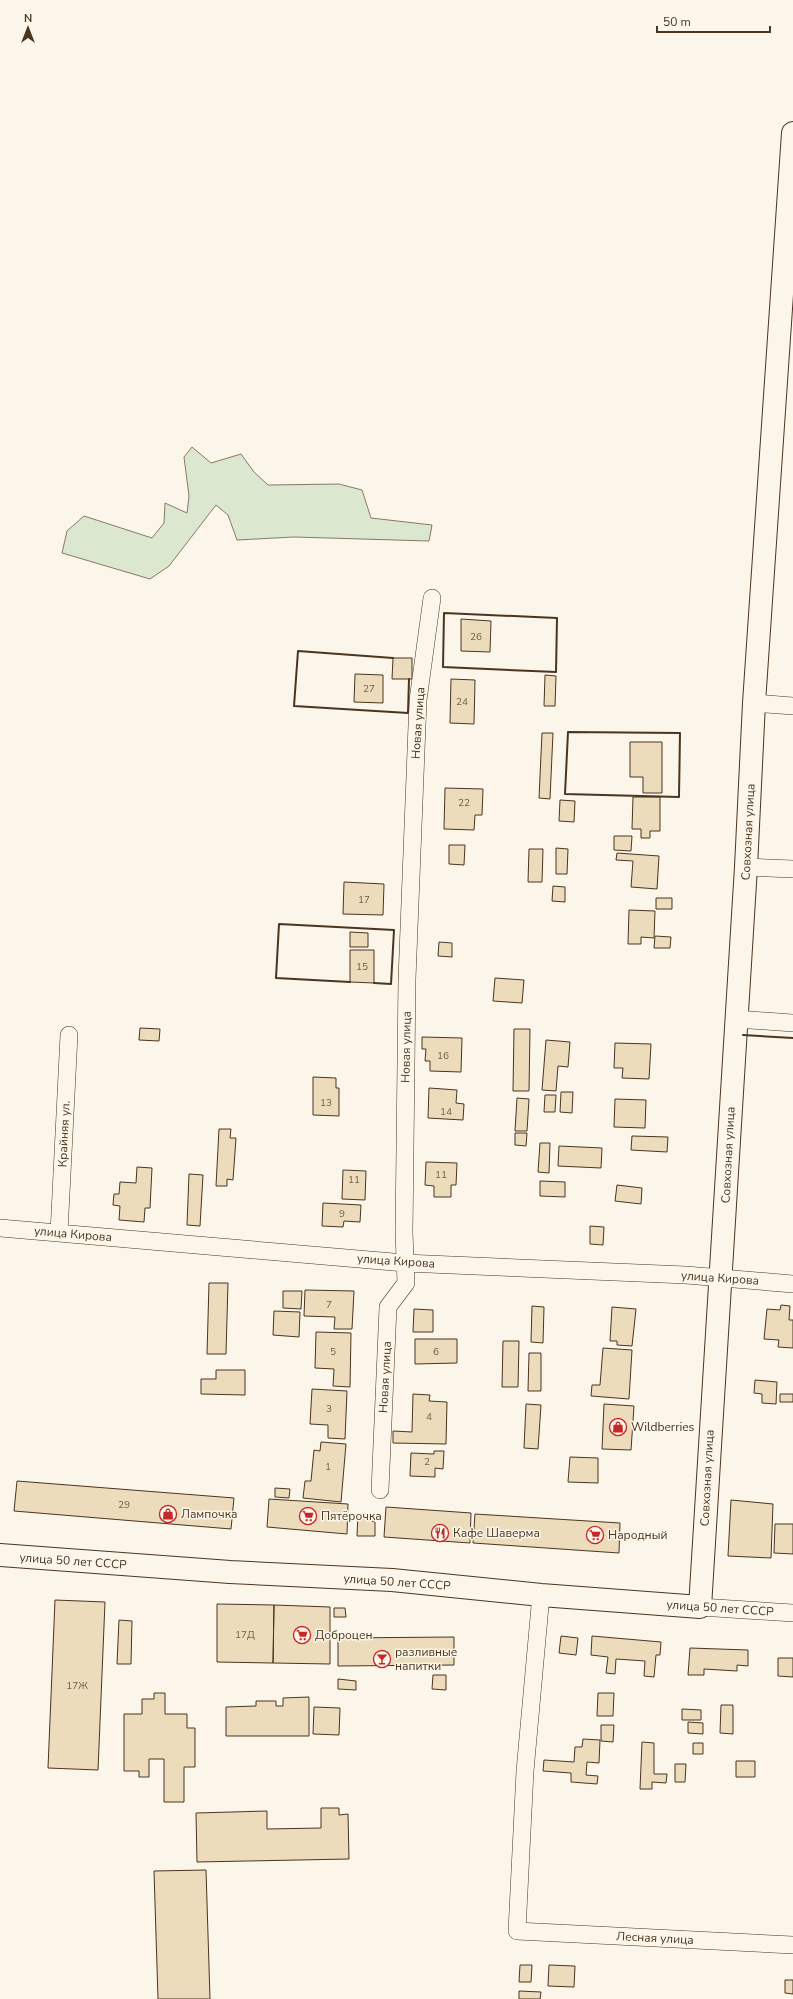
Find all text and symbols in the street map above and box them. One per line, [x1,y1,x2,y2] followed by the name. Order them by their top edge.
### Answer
[8,8,48,48] north arrow
[657,8,770,34] scale bar
[24,11,32,26] text: N
[663,14,691,30] text: 50 m
[470,630,482,644] house number: 26
[363,682,375,696] house number: 27
[408,687,428,759] street label: Новая улица
[456,695,468,709] house number: 24
[737,783,759,881] street label: Совхозная улица
[458,796,470,810] house number: 22
[358,893,370,907] house number: 17
[356,960,368,974] house number: 15
[397,1011,415,1083] street label: Новая улица
[437,1049,449,1063] house number: 16
[320,1096,332,1110] house number: 13
[54,1100,74,1168] street label: Крайняя ул.
[440,1105,452,1119] house number: 14
[717,1106,739,1204] street label: Совхозная улица
[435,1168,447,1182] house number: 11
[348,1173,360,1187] house number: 11
[339,1207,345,1221] house number: 9
[33,1223,113,1245] street label: улица Кирова
[356,1250,436,1272] street label: улица Кирова
[680,1267,760,1289] street label: улица Кирова
[326,1298,332,1312] house number: 7
[375,1341,395,1413] street label: Новая улица
[330,1345,336,1359] house number: 5
[433,1345,439,1359] house number: 6
[326,1402,332,1416] house number: 3
[426,1410,432,1424] house number: 4
[608,1417,628,1437] shop icon: Wildberries
[631,1419,695,1435] place label: Wildberries
[696,1429,718,1527] street label: Совхозная улица
[424,1455,430,1469] house number: 2
[325,1460,331,1474] house number: 1
[118,1498,130,1512] house number: 29
[158,1504,178,1524] shop icon: Лампочка
[181,1506,237,1522] place label: Лампочка
[298,1506,318,1526] supermarket icon: Пятёрочка
[321,1508,382,1524] place label: Пятёрочка
[430,1523,450,1543] restaurant icon: Кафе Шаверма
[453,1525,540,1541] place label: Кафе Шаверма
[585,1525,605,1545] supermarket icon: Народный
[608,1527,667,1543] place label: Народный
[19,1549,128,1573] street label: улица 50 лет СССР
[343,1570,452,1594] street label: улица 50 лет СССР
[666,1596,775,1620] street label: улица 50 лет СССР
[292,1625,312,1645] supermarket icon: Доброцен
[315,1627,373,1643] place label: Доброцен
[235,1628,255,1642] house number: 17Д
[395,1644,457,1674] place label: разливные напитки
[372,1649,392,1669] bar icon: разливные напитки
[66,1679,88,1693] house number: 17Ж
[616,1928,694,1948] street label: Лесная улица

